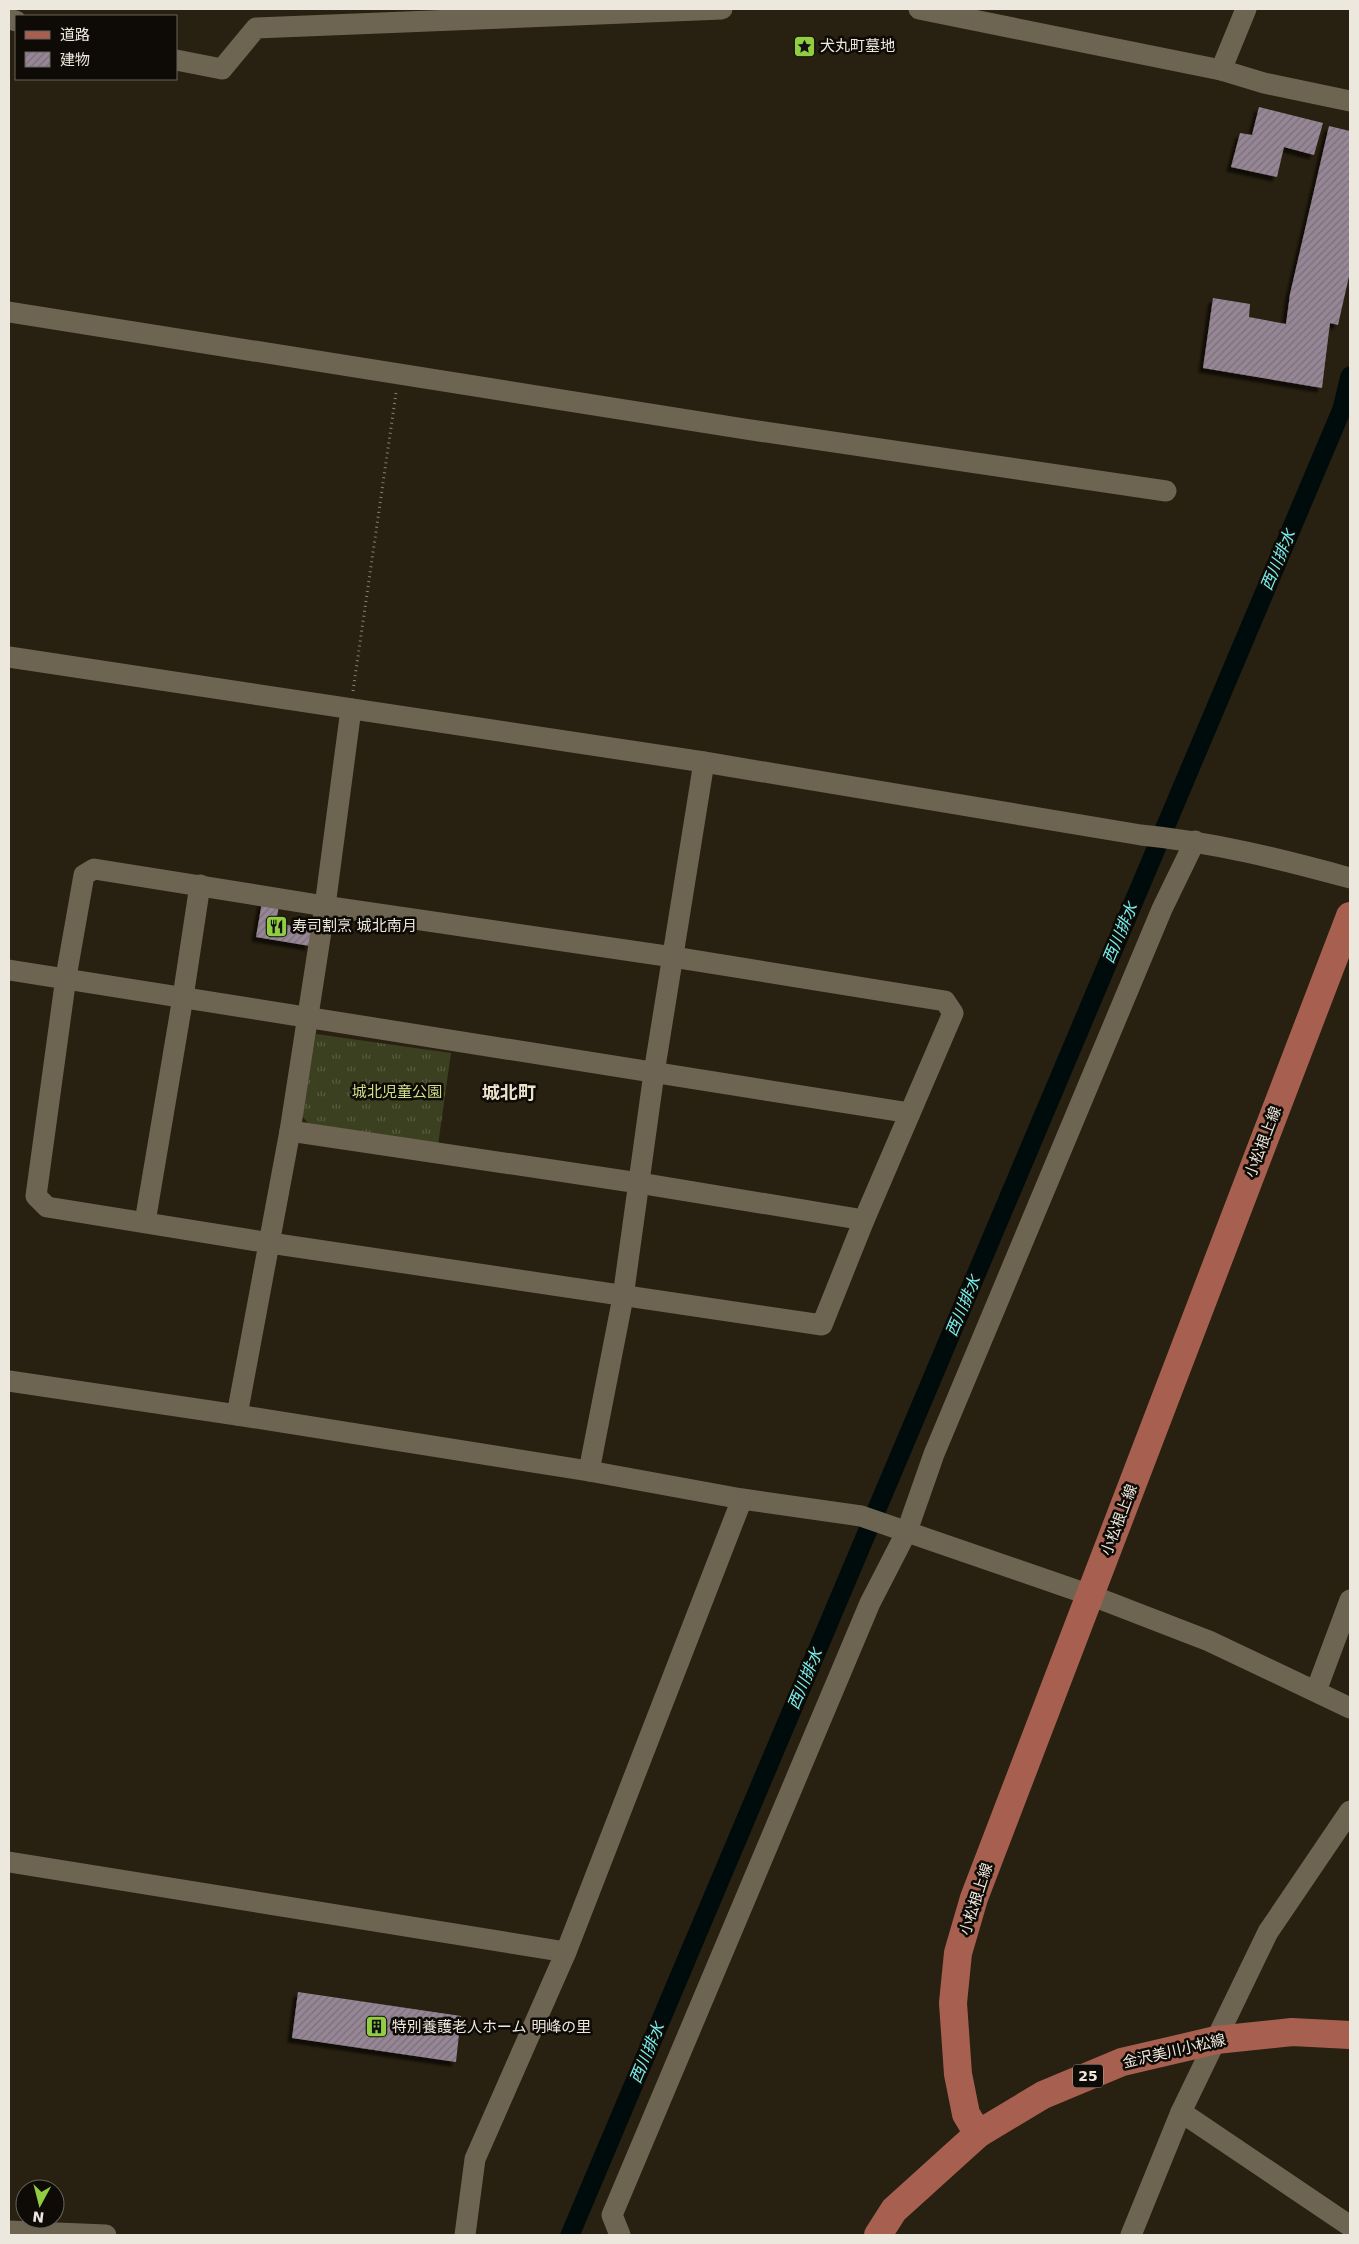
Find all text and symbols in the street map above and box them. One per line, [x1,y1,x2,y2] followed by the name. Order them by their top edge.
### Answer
[15,15,178,80] legend
[60,26,90,44] text: 道路
[792,34,816,58] place icon: 犬丸町墓地
[820,37,895,55] place label: 犬丸町墓地
[60,51,90,69] text: 建物
[1257,525,1300,593] water label: 西川排水
[1099,898,1142,966] water label: 西川排水
[264,914,288,938] restaurant icon: 寿司割烹 城北南月
[292,917,417,935] place label: 寿司割烹 城北南月
[482,1082,536,1103] district label: 城北町
[352,1083,442,1101] park label: 城北児童公園
[1241,1104,1285,1180] street label: 小松根上線
[942,1271,985,1339] water label: 西川排水
[1097,1482,1141,1558] street label: 小松根上線
[784,1644,827,1712] water label: 西川排水
[956,1861,996,1937] street label: 小松根上線
[364,2015,388,2039] building icon: 特別養護老人ホーム 明峰の里
[392,2018,591,2036] place label: 特別養護老人ホーム 明峰の里
[626,2018,669,2086] water label: 西川排水
[1121,2030,1227,2072] street label: 金沢美川小松線
[1073,2064,1103,2088] road number: 25
[15,2179,65,2229] north arrow
[32,2208,45,2226] text: N

